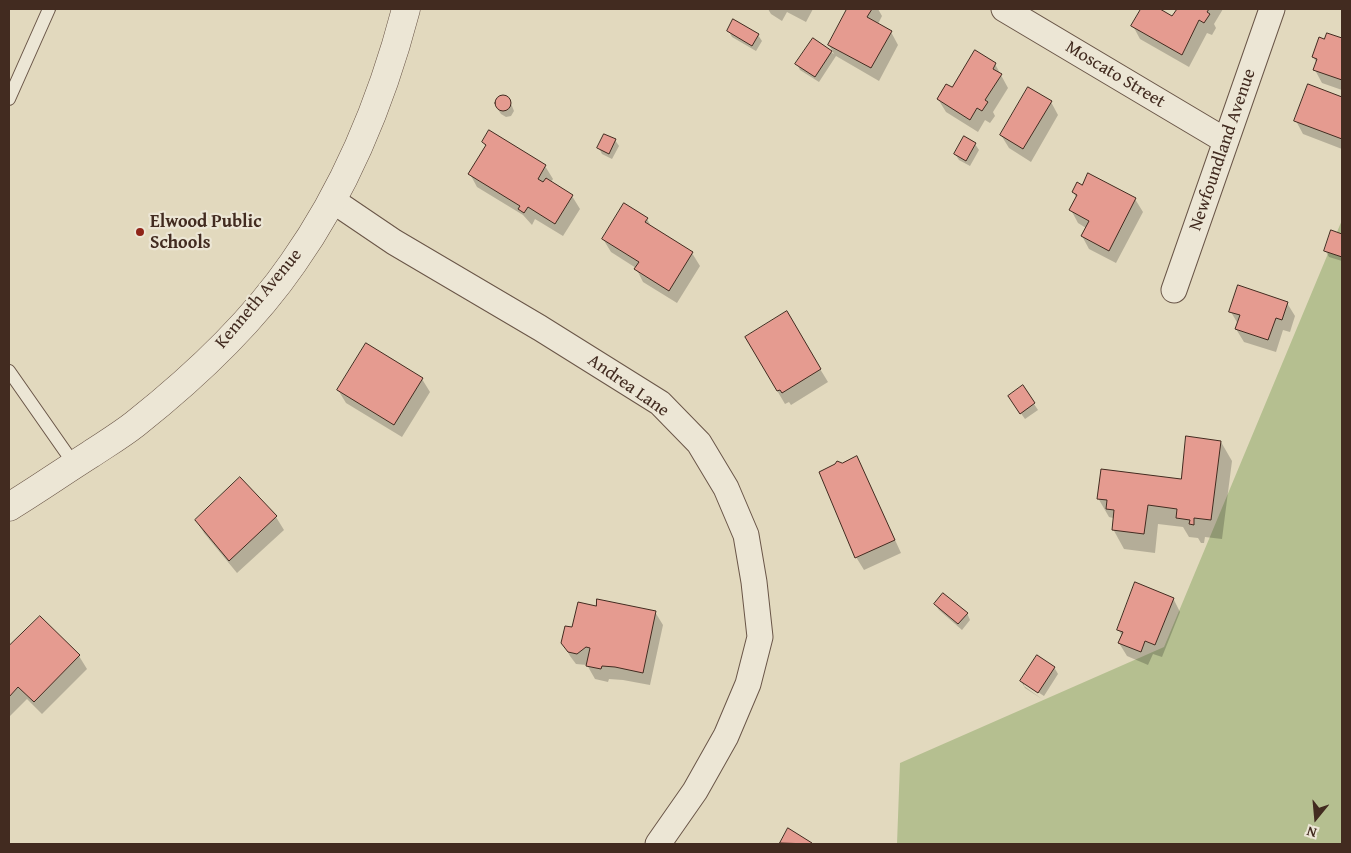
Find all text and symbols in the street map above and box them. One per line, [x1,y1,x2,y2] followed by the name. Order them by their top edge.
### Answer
[1061,37,1169,113] street label: Moscato Street
[1185,66,1261,234] street label: Newfoundland Avenue
[150,211,261,253] place label: Elwood Public Schools
[134,226,146,238] marker: Elwood Public Schools
[211,245,307,353] street label: Kenneth Avenue
[583,350,673,422] street label: Andrea Lane
[1291,793,1341,843] north arrow
[1304,821,1319,843] text: N

